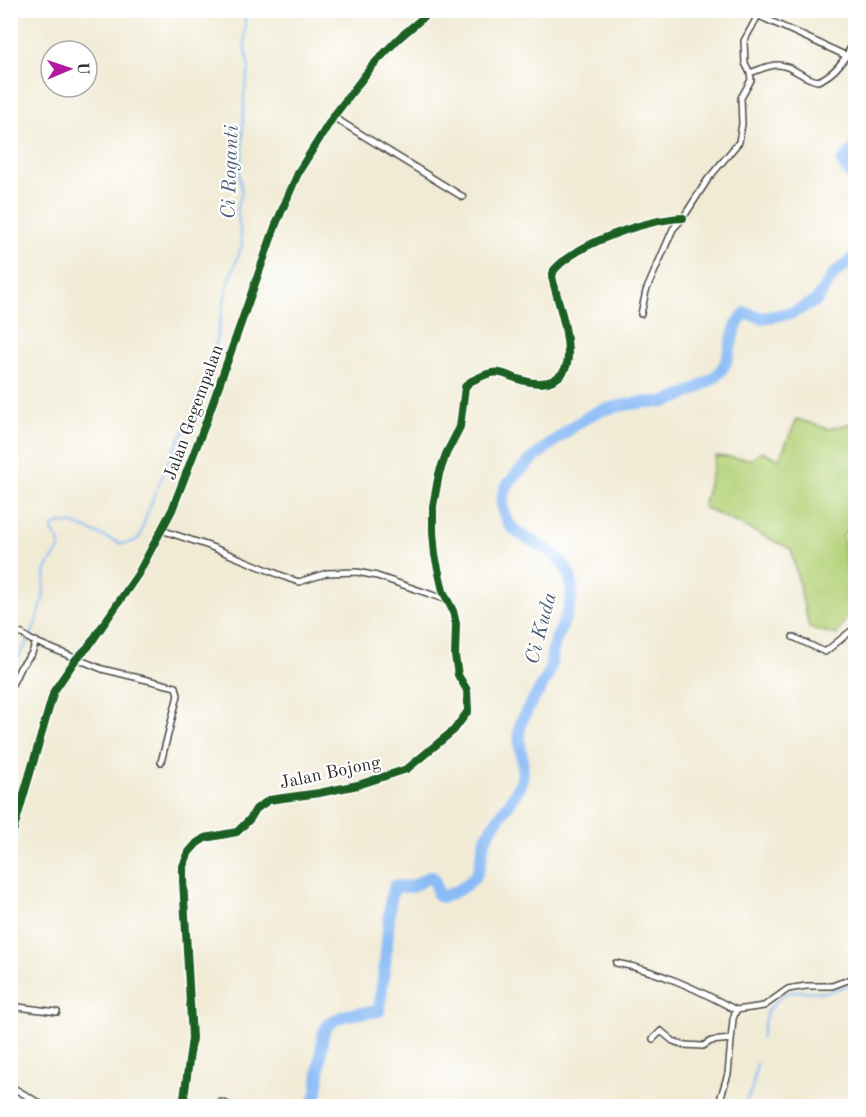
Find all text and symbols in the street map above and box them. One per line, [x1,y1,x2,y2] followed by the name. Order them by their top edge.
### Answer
[39,39,99,99] north arrow
[74,62,90,75] text: U
[219,124,243,219] water label: Ci Roganti
[161,342,227,482] street label: Jalan Gegempalan
[523,590,561,667] water label: Ci Kuda
[278,753,383,792] street label: Jalan Bojong

